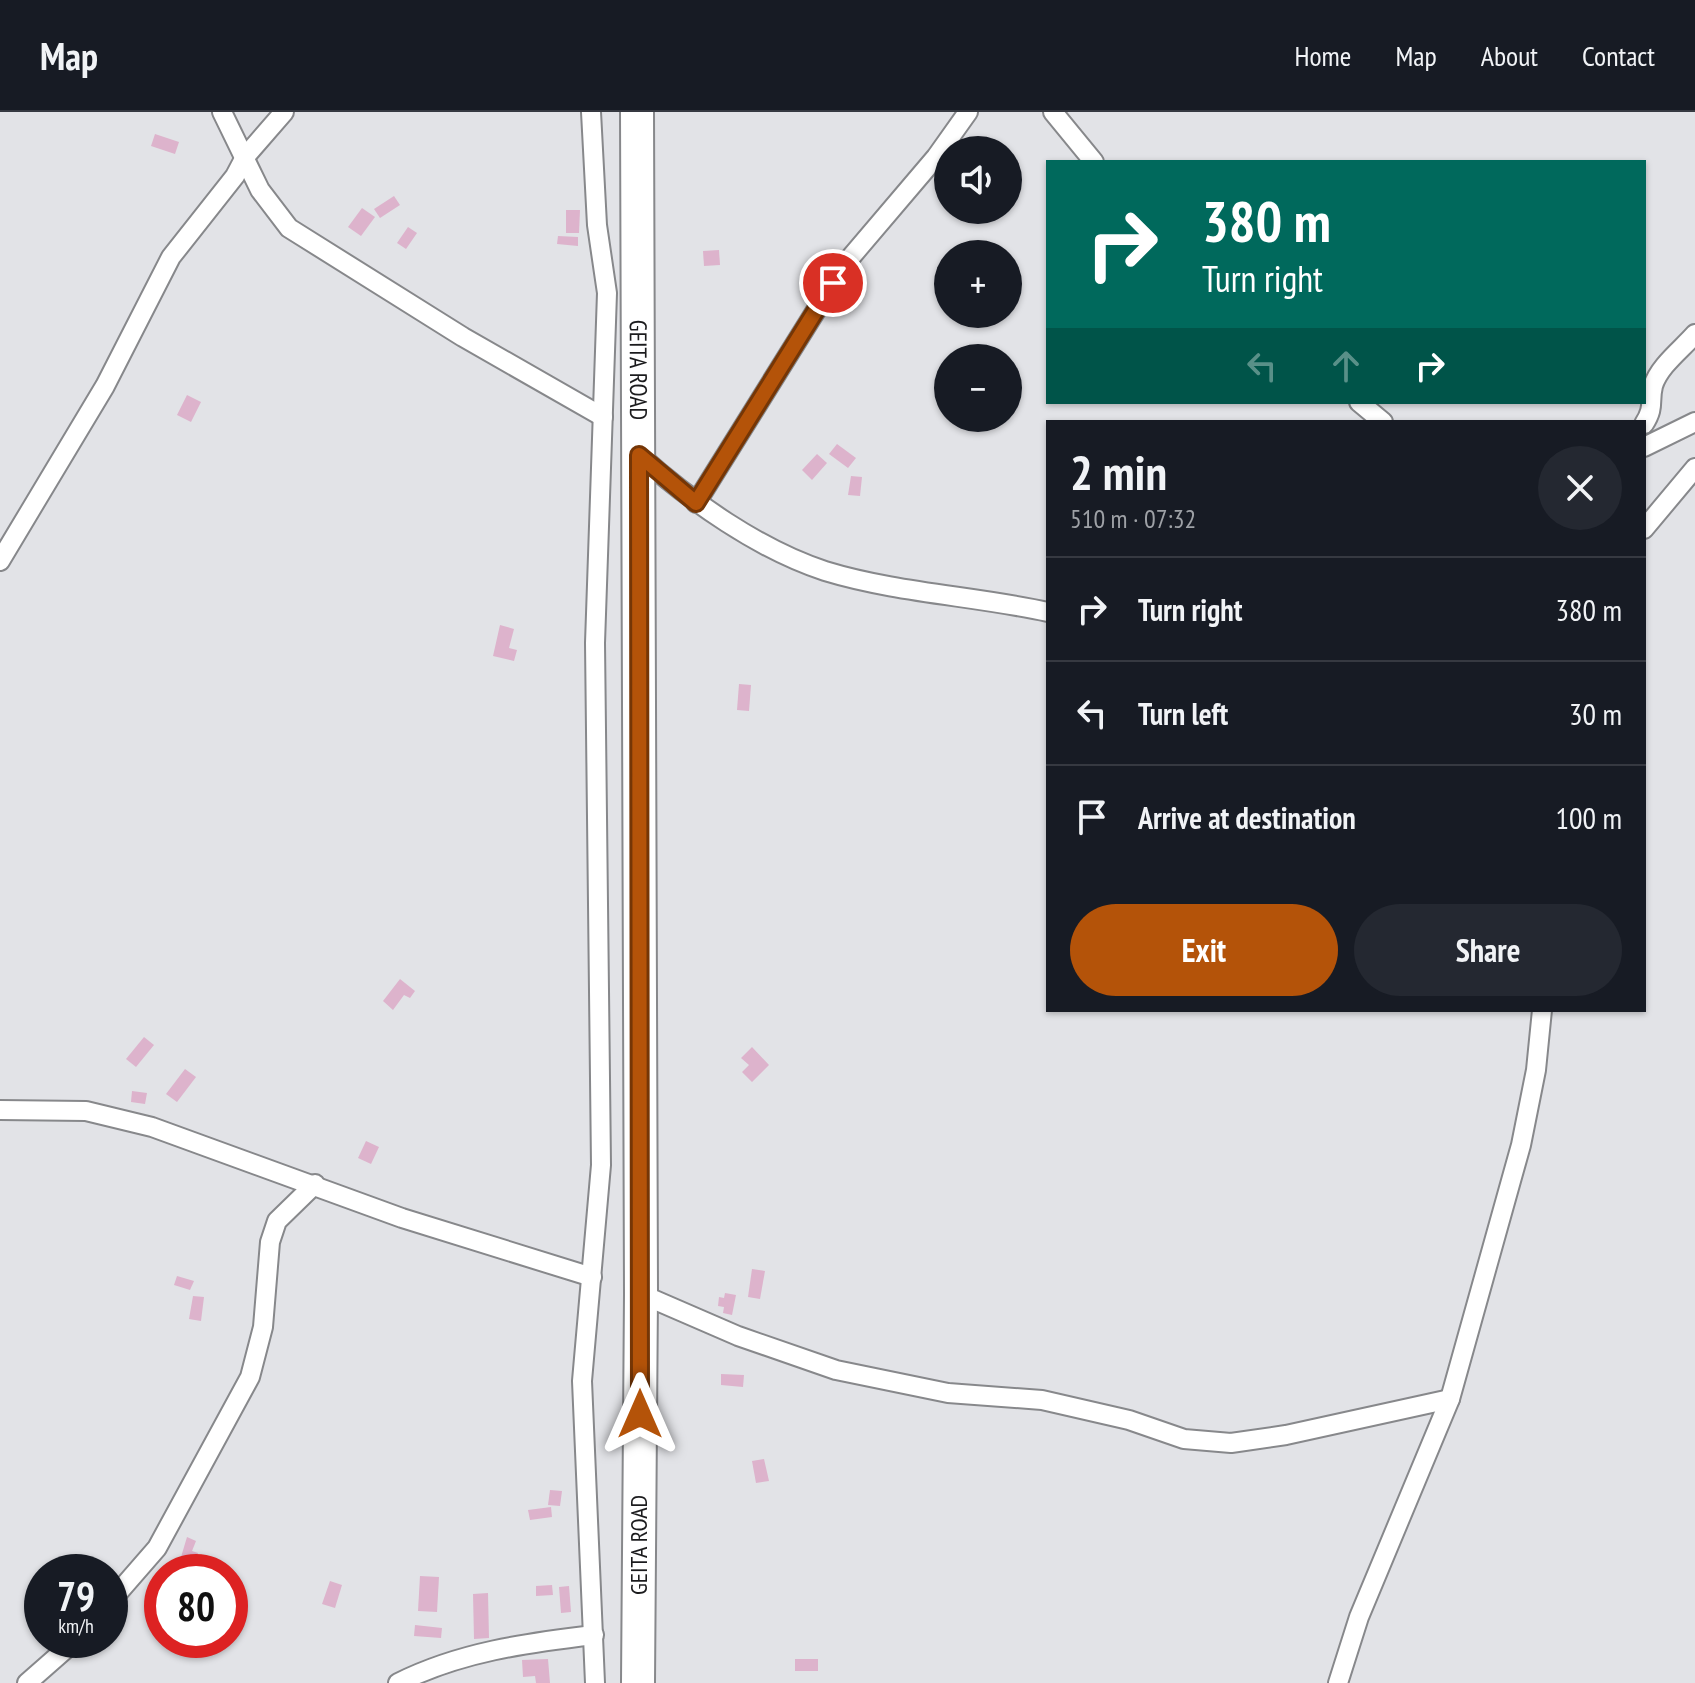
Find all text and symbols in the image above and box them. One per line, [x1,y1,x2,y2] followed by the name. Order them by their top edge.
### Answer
[40,31,98,80] text: Map
[1295,37,1351,74] text: Home
[1395,37,1437,74] text: Map
[1481,37,1538,74] text: About
[1582,37,1655,74] text: Contact
[934,136,1022,432] map controls
[934,136,1022,224] button: sound
[1202,185,1331,257] text: 380 m
[1070,192,1174,296] icon: right
[934,240,1022,328] button: +
[799,249,867,317] pin
[1202,255,1323,302] text: Turn right
[811,261,855,305] icon: arrive
[623,320,654,420] street label: GEITA ROAD
[934,344,1022,432] button: −
[1240,344,1284,388] icon: left
[1324,344,1368,388] icon: ahead
[1408,344,1452,388] icon: right
[1070,441,1167,503] text: 2 min
[1538,446,1622,530] button: close
[1070,502,1196,535] text: 510 m · 07:32
[1070,587,1114,631] icon: right
[1138,590,1242,629] text: Turn right
[1556,590,1622,629] text: 380 m
[1070,691,1114,735] icon: left
[1138,694,1228,733] text: Turn left
[1569,694,1622,733] text: 30 m
[1070,795,1114,839] icon: arrive
[1138,798,1356,837] text: Arrive at destination
[1556,798,1622,837] text: 100 m
[1070,904,1338,996] button: Exit
[1354,904,1622,996] button: Share
[598,1372,682,1456] position arrow
[623,1495,654,1595] street label: GEITA ROAD
[144,1554,248,1658] speed limit sign: 80
[57,1570,95,1622] text: 79
[58,1613,94,1639] text: km/h

